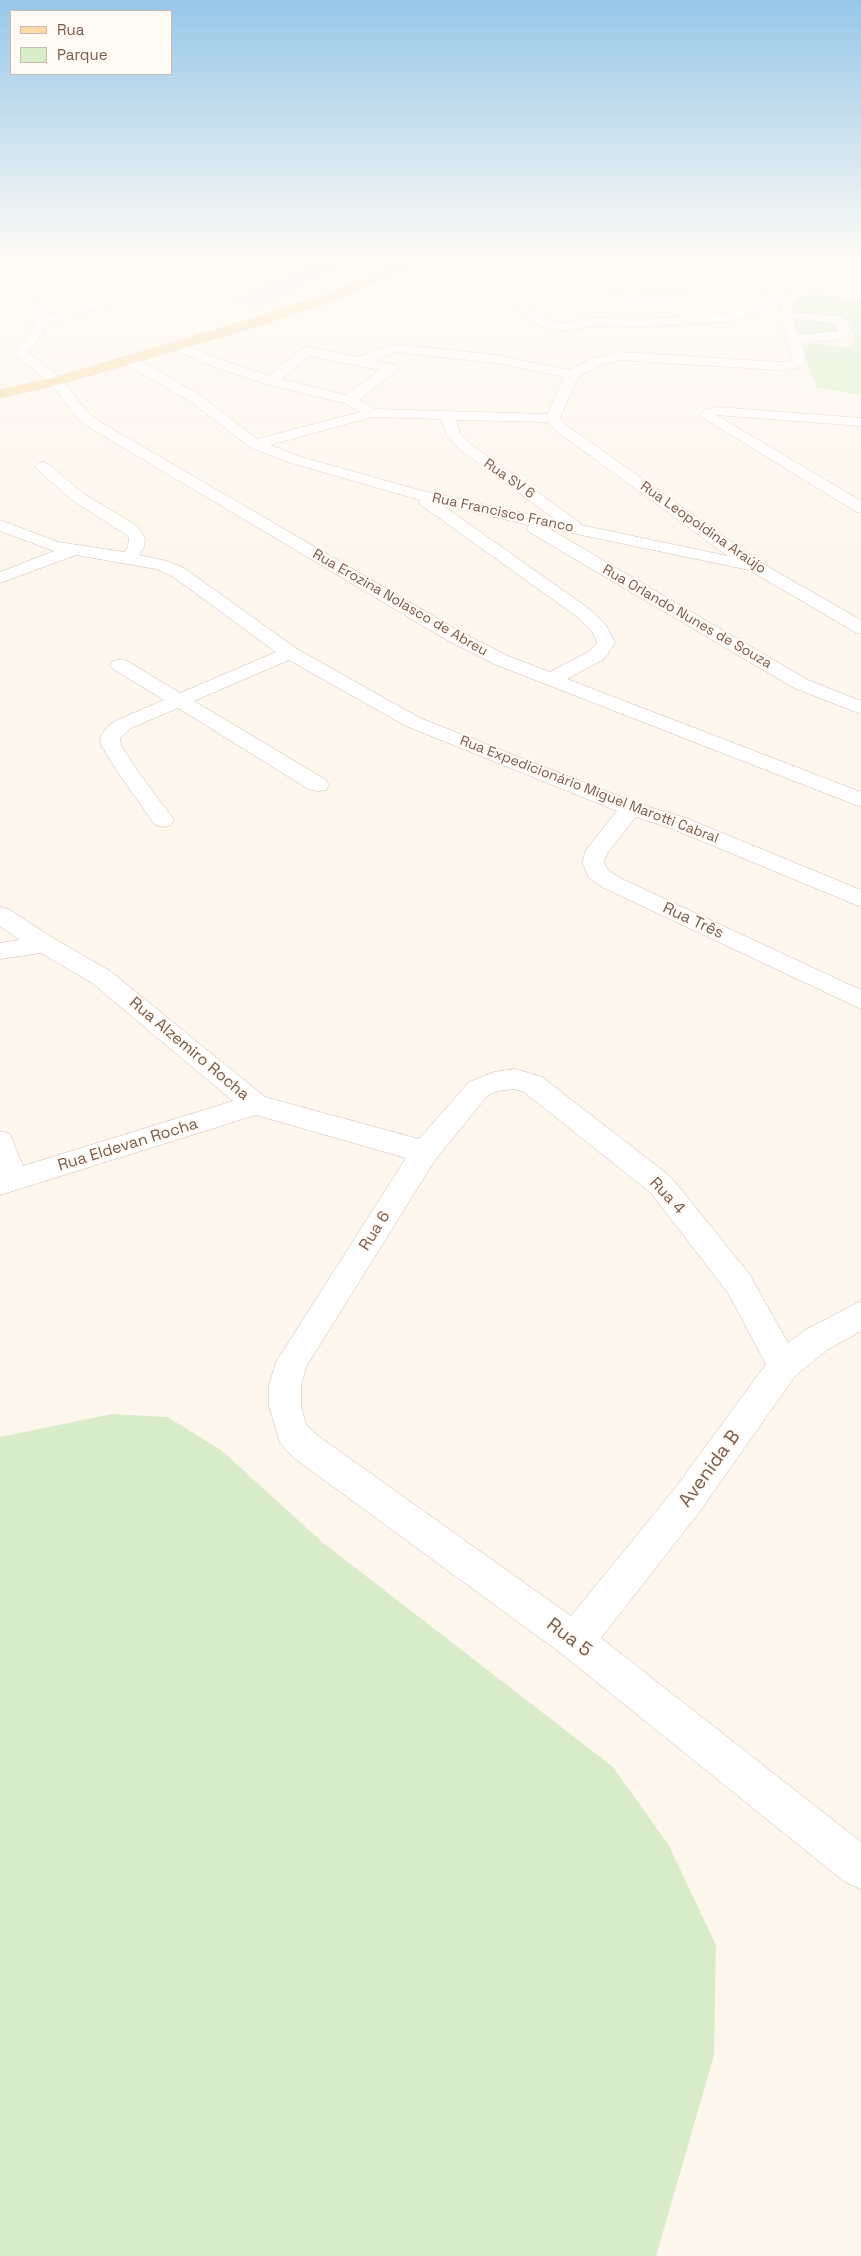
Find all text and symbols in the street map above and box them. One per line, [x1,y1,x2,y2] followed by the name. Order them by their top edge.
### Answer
[10,10,172,75] legend
[57,20,84,39] text: Rua
[57,45,108,64] text: Parque
[480,455,538,503] street label: Rua SV 6
[637,478,769,578] street label: Rua Leopoldina Araújo
[431,490,575,536] street label: Rua Francisco Franco
[309,546,491,660] street label: Rua Erozina Nolasco de Abreu
[599,562,775,672] street label: Rua Orlando Nunes de Souza
[457,733,721,847] street label: Rua Expedicionário Miguel Marotti Cabral
[659,899,727,943] street label: Rua Três
[125,993,253,1105] street label: Rua Alzemiro Rocha
[56,1115,200,1175] street label: Rua Eldevan Rocha
[645,1174,689,1218] street label: Rua 4
[355,1208,395,1254] street label: Rua 6
[674,1426,746,1512] street label: Avenida B
[542,1614,596,1662] street label: Rua 5

